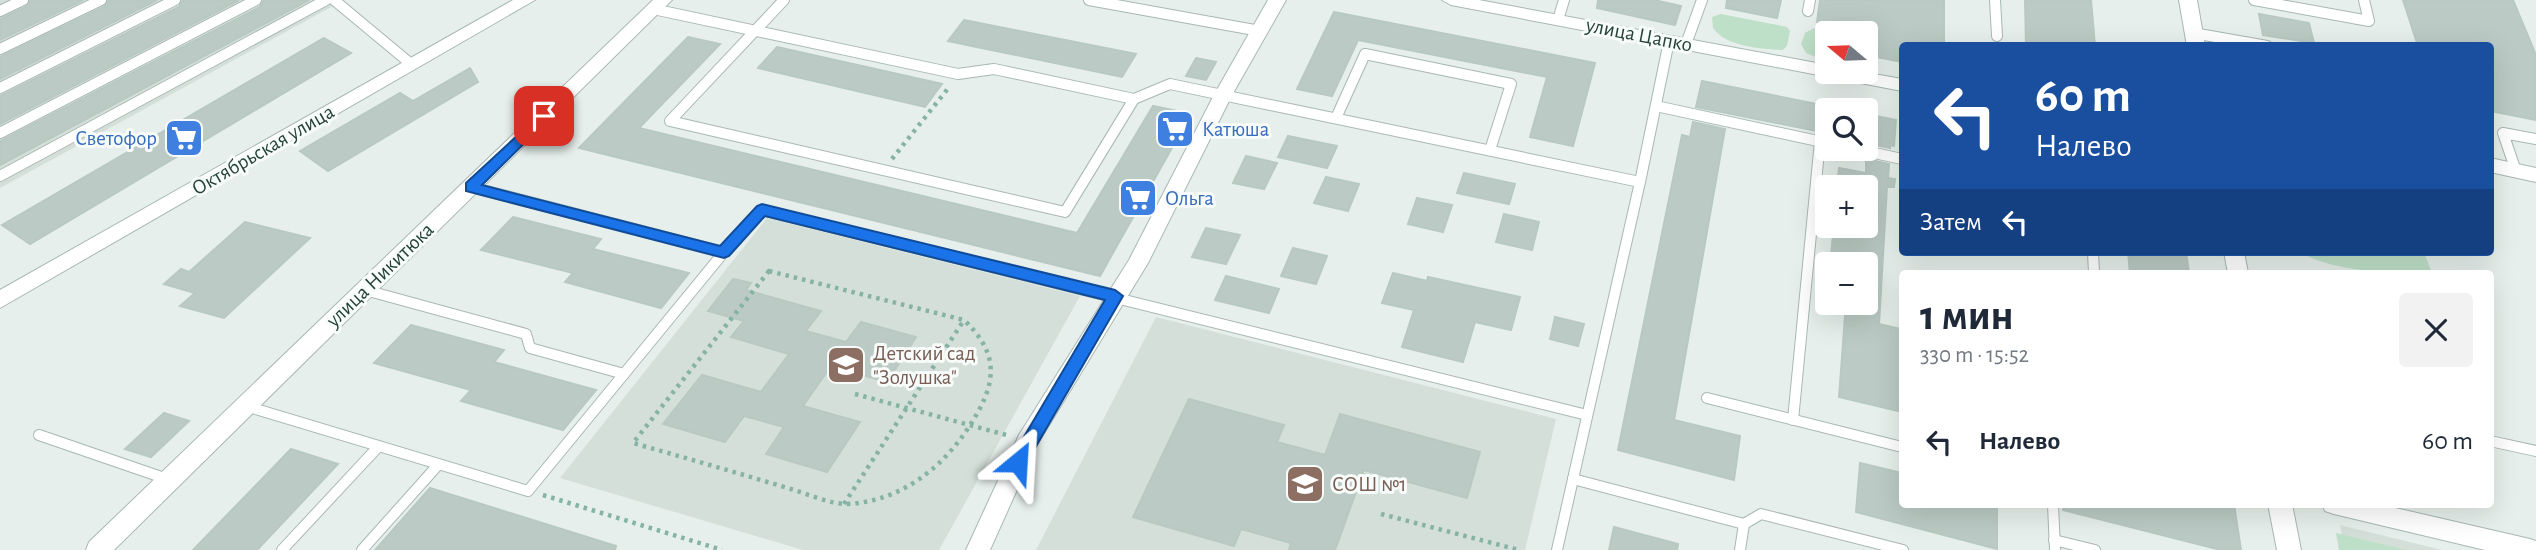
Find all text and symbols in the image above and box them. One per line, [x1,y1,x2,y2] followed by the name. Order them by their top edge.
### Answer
[1583,14,1694,56] street label: улица Цапко
[1815,21,1878,84] north arrow
[1815,21,1878,315] map controls
[1920,70,2011,161] icon: left
[2035,72,2131,121] text: 60 m
[514,86,574,146] pin
[525,97,563,135] icon: arrive
[1815,98,1878,161] button: search
[188,101,338,199] street label: Октябрьская улица
[1154,108,1196,150] supermarket icon: Катюша
[163,117,205,159] supermarket icon: Светофор
[1202,119,1270,140] place label: Катюша
[75,128,157,149] place label: Светофор
[2035,130,2132,162] text: Налево
[1815,175,1878,238] button: +
[1117,177,1159,219] supermarket icon: Ольга
[1165,188,1214,209] place label: Ольга
[1996,203,2034,241] icon: left
[1920,209,1982,235] text: Затем
[322,219,438,332] street label: улица Никитюка
[1815,252,1878,315] button: −
[2399,293,2473,367] button: close
[1920,295,2014,337] text: 1 мин
[873,343,976,388] place label: Детский сад "Золушка"
[825,344,867,386] school or university icon: Детский сад "Золушка"
[1920,344,2029,367] text: 330 m · 15:52
[1920,423,1958,461] icon: left
[981,425,1055,499] position arrow
[1979,428,2060,454] text: Налево
[2422,428,2473,454] text: 60 m
[1284,463,1326,505] school or university icon: СОШ №1
[1332,474,1407,495] place label: СОШ №1

